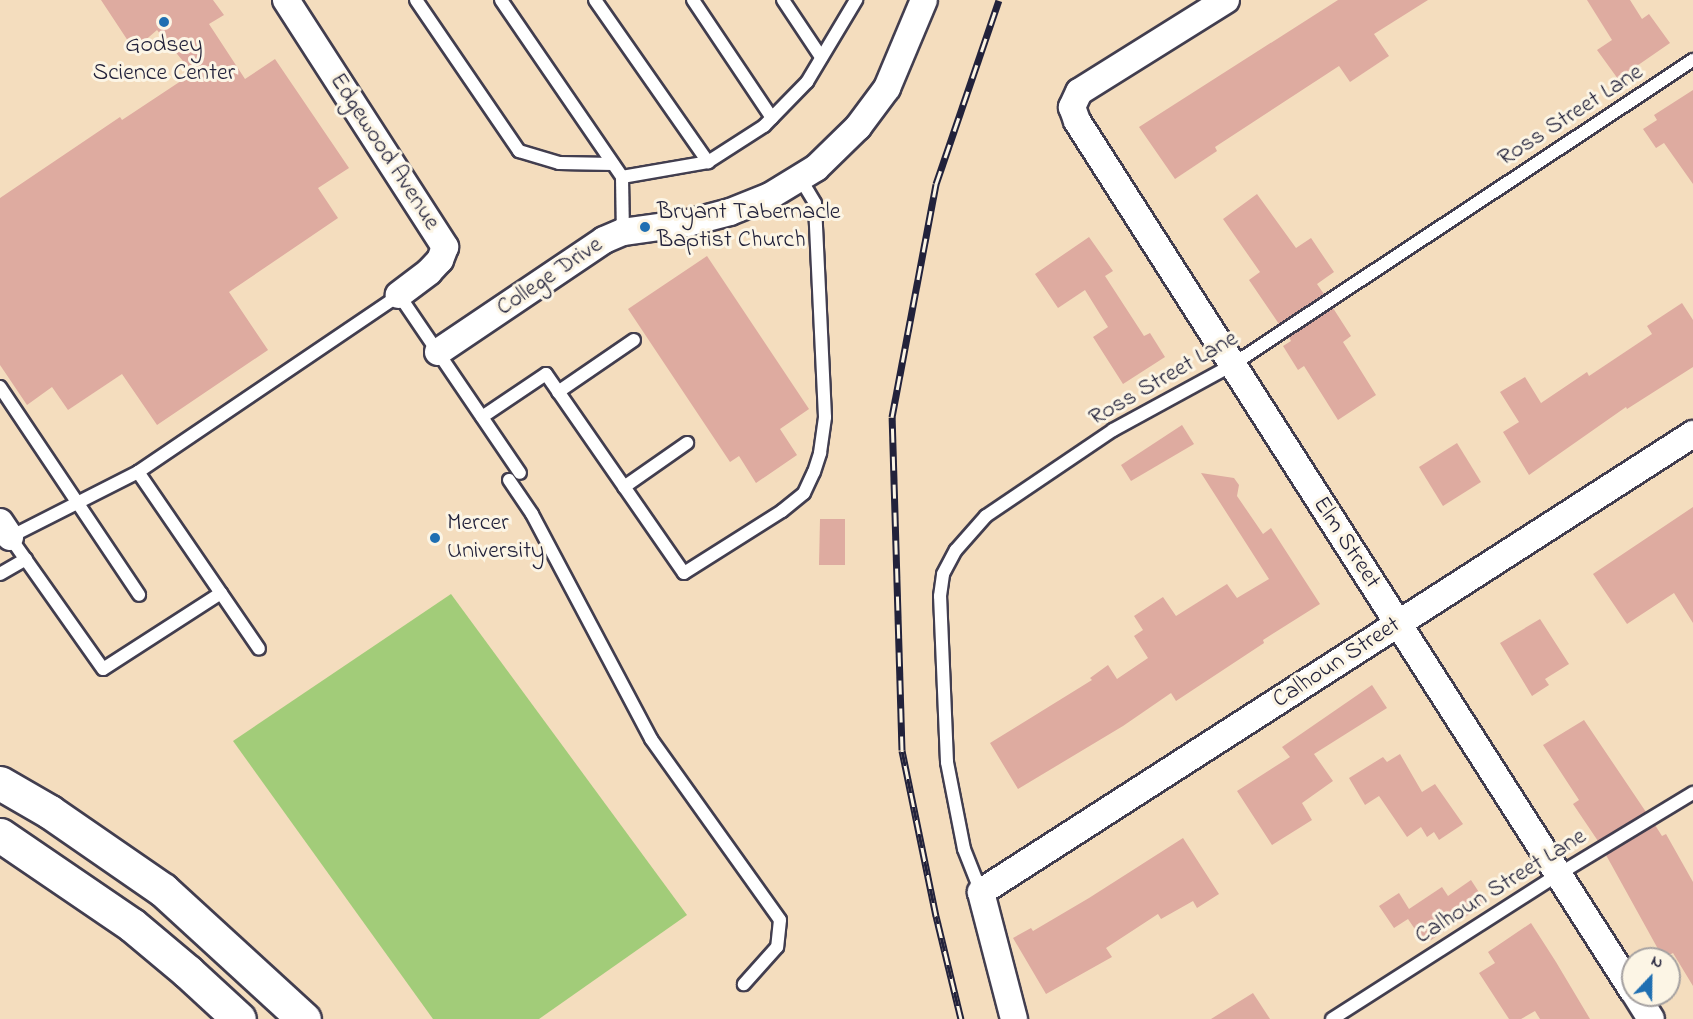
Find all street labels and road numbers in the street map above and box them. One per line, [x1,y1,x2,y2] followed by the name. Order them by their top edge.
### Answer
[1493,58,1649,174] street label: Ross Street Lane
[323,68,445,236] street label: Edgewood Avenue
[492,231,608,323] street label: College Drive
[1084,325,1244,433] street label: Ross Street Lane
[1306,492,1386,594] street label: Elm Street
[1268,611,1406,715] street label: Calhoun Street
[1410,823,1592,951] street label: Calhoun Street Lane

